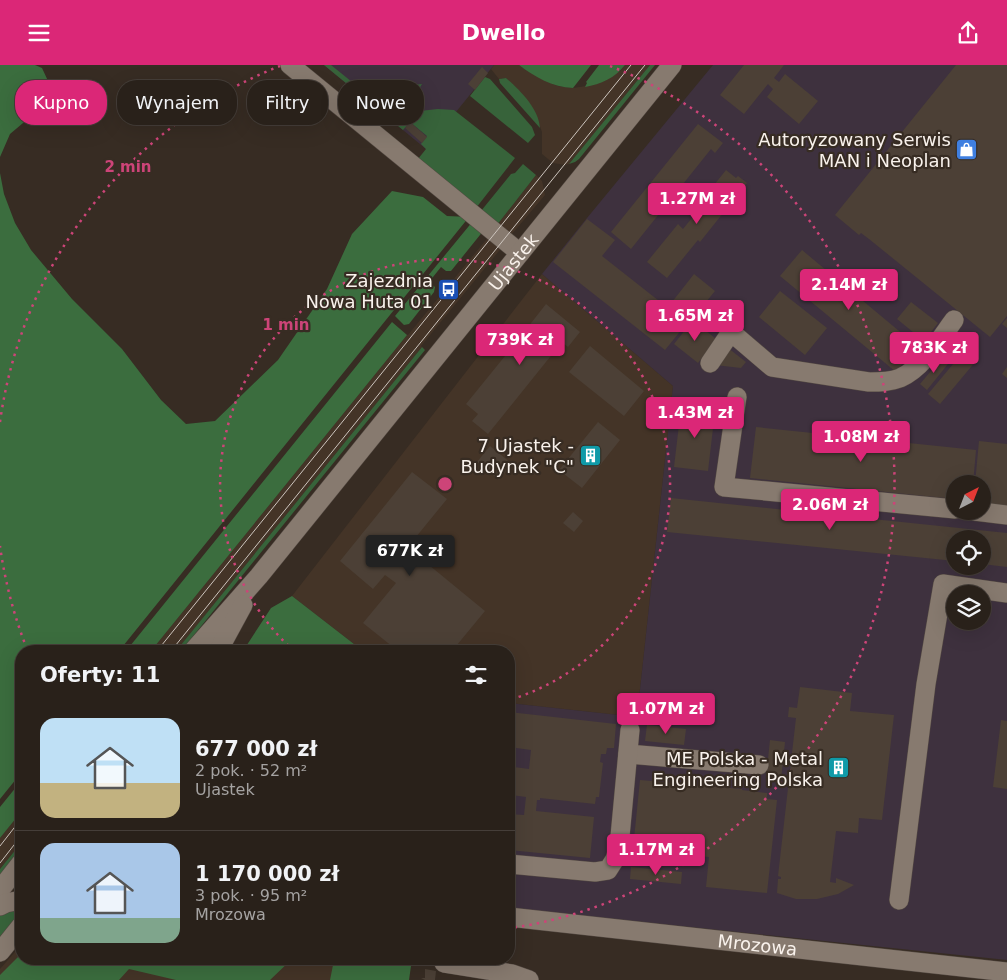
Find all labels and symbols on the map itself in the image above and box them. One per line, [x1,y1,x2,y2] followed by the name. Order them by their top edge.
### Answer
[758,129,951,171] place label: Autoryzowany Serwis MAN i Neoplan
[955,137,979,161] shop icon: Autoryzowany Serwis MAN i Neoplan
[104,158,152,176] text: 2 min
[645,183,749,225] pin: 1.27M zł
[484,229,543,294] street label: Ujastek
[797,269,901,311] pin: 2.14M zł
[305,270,433,312] place label: Zajezdnia Nowa Huta 01
[437,278,461,302] bus stop icon: Zajezdnia Nowa Huta 01
[643,299,747,342] pin: 1.65M zł
[262,316,310,334] text: 1 min
[474,323,566,366] pin: 739K zł
[888,331,980,374] pin: 783K zł
[643,397,747,439] pin: 1.43M zł
[809,421,913,463] pin: 1.08M zł
[460,435,574,477] place label: 7 Ujastek - Budynek "C"
[578,443,602,467] building icon: 7 Ujastek - Budynek "C"
[436,475,454,493] centre of rings
[946,475,991,520] north arrow
[778,489,882,531] pin: 2.06M zł
[364,535,456,577] pin: 677K zł
[614,693,718,735] pin: 1.07M zł
[653,748,823,790] place label: ME Polska - Metal Engineering Polska
[827,756,851,780] building icon: ME Polska - Metal Engineering Polska
[604,833,708,876] pin: 1.17M zł
[717,930,798,959] street label: Mrozowa

